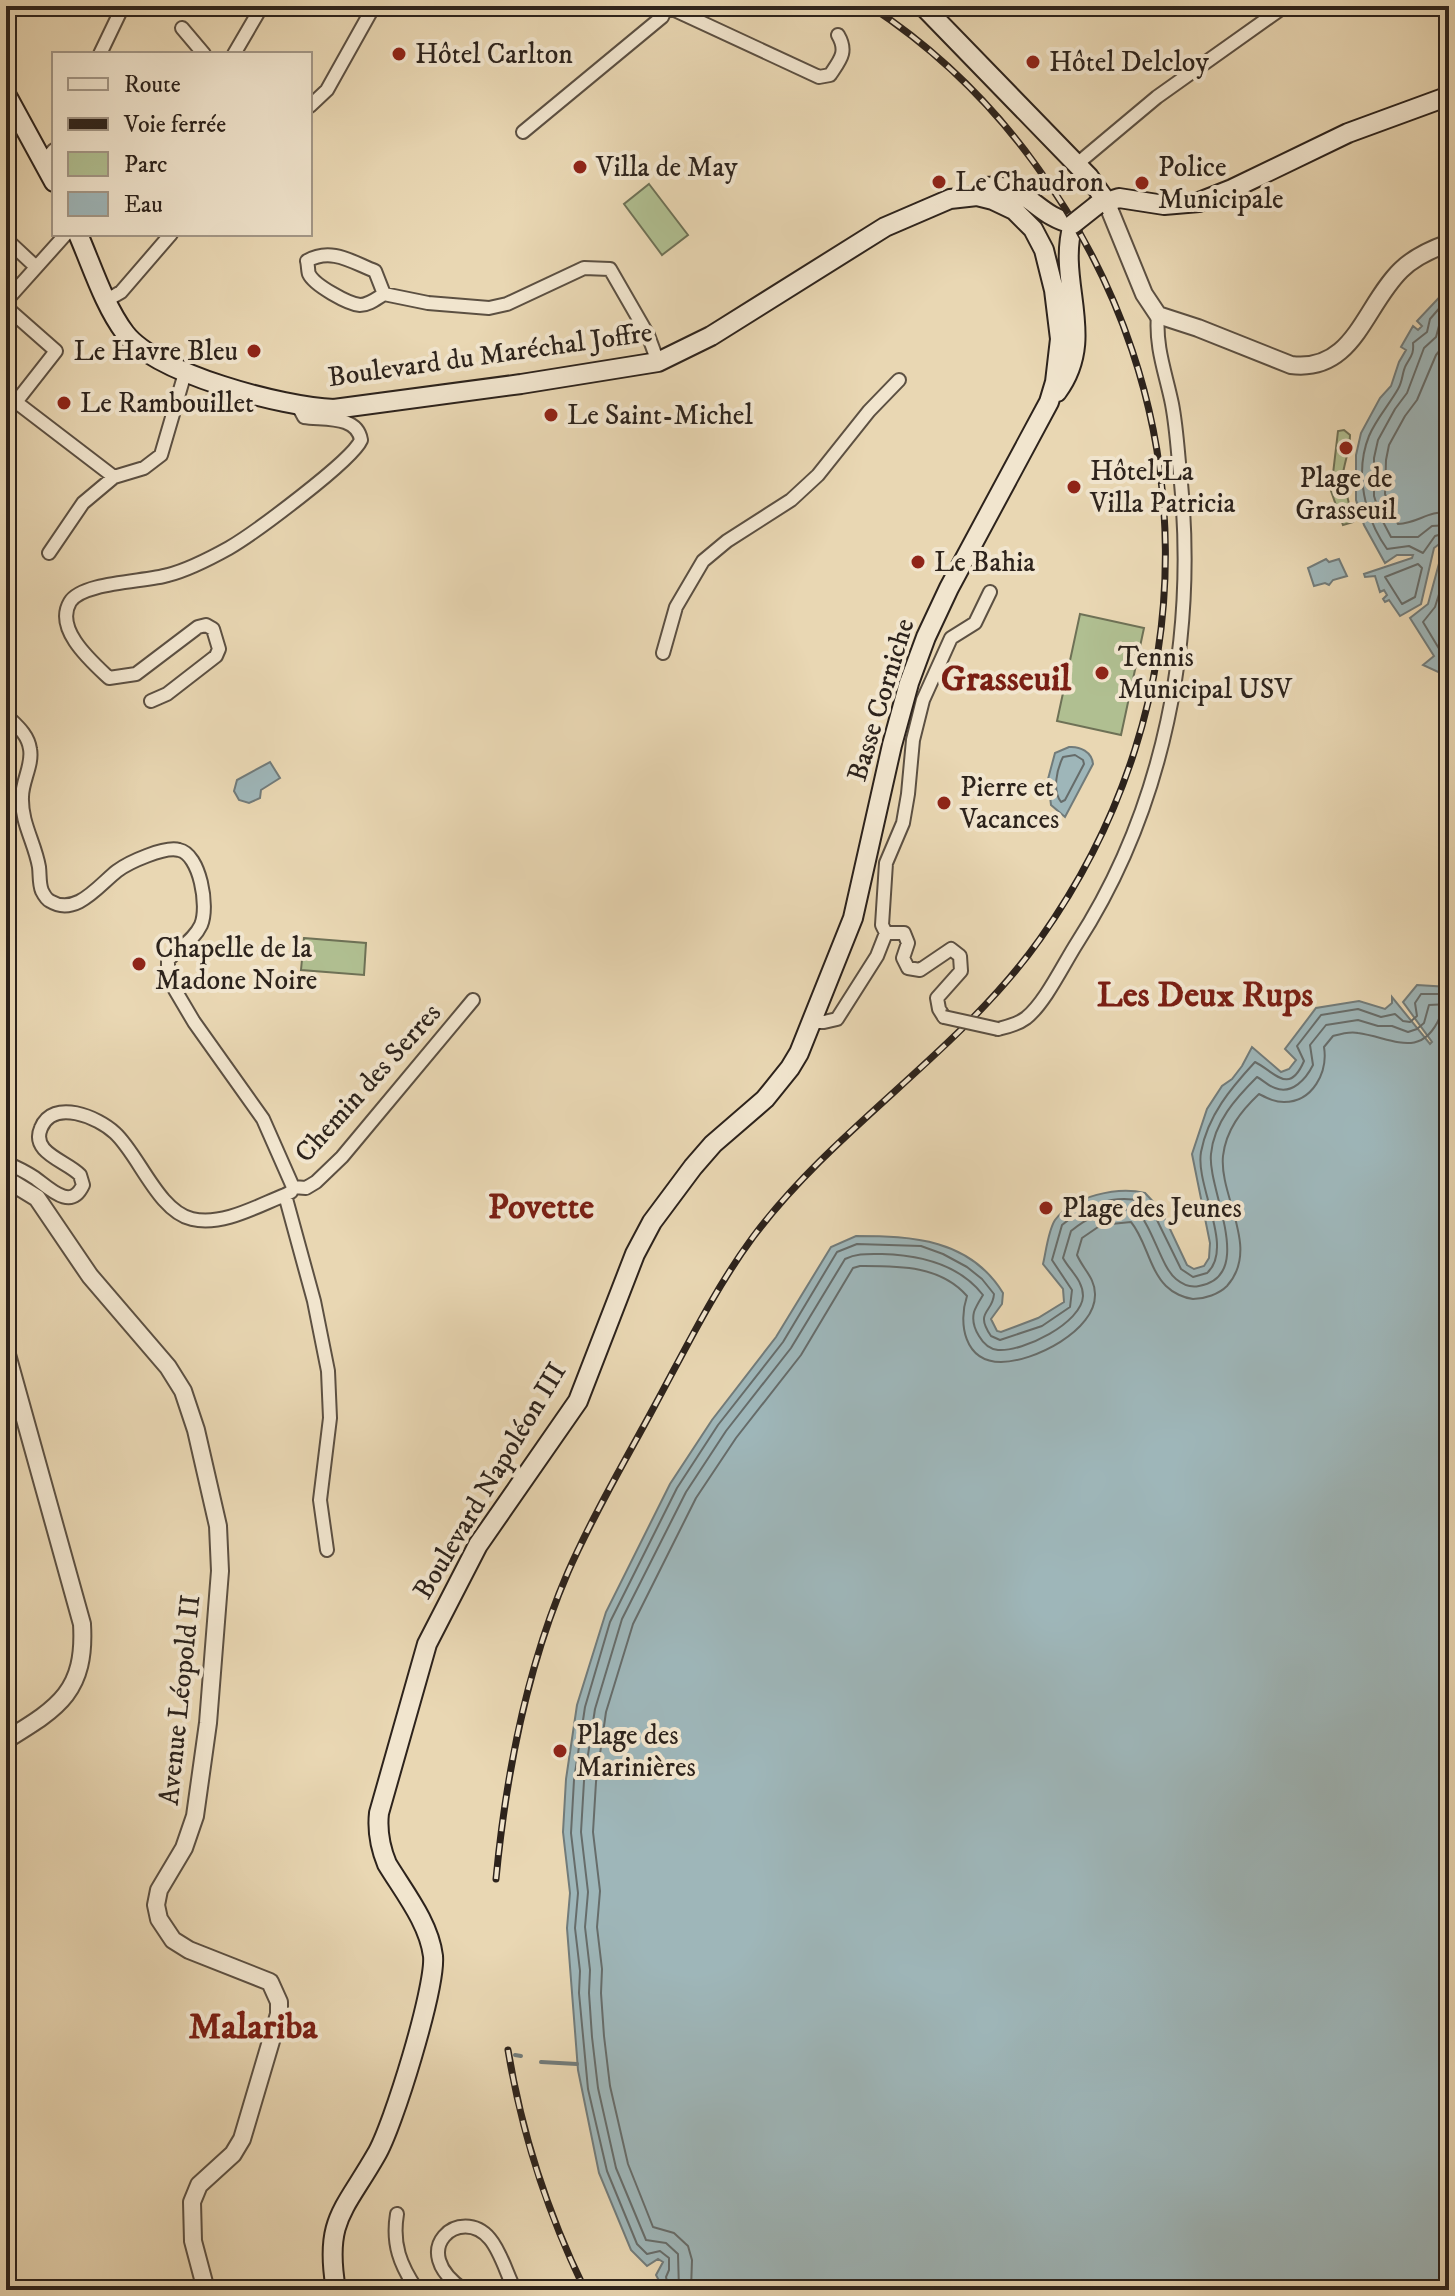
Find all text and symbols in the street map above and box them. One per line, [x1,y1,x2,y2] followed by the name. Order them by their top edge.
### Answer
[415,37,573,72] place label: Hôtel Carlton
[390,45,408,63] marker: Hôtel Carlton
[1049,45,1209,80] place label: Hôtel Delcloy
[52,52,312,236] legend
[1024,53,1042,71] marker: Hôtel Delcloy
[124,70,181,100] text: Route
[123,110,226,140] text: Voie ferrée
[124,150,167,180] text: Parc
[595,150,738,185] place label: Villa de May
[1158,150,1284,217] place label: Police Municipale
[571,158,589,176] marker: Villa de May
[955,165,1105,200] place label: Le Chaudron
[930,173,948,191] marker: Le Chaudron
[1133,174,1151,192] marker: Police Municipale
[124,190,163,220] text: Eau
[326,315,654,395] street label: Boulevard du Maréchal Joffre
[74,334,238,369] place label: Le Havre Bleu
[245,342,263,360] marker: Le Havre Bleu
[80,386,254,421] place label: Le Rambouillet
[55,394,73,412] marker: Le Rambouillet
[567,398,753,433] place label: Le Saint-Michel
[542,406,560,424] marker: Le Saint-Michel
[1337,439,1355,457] marker: Plage de Grasseuil
[1089,454,1235,521] place label: Hôtel La Villa Patricia
[1295,461,1397,528] place label: Plage de Grasseuil
[1065,478,1083,496] marker: Hôtel La Villa Patricia
[934,545,1035,580] place label: Le Bahia
[909,553,927,571] marker: Le Bahia
[840,614,922,786] street label: Basse Corniche
[1118,640,1294,707] place label: Tennis Municipal USV
[941,657,1072,702] district label: Grasseuil
[1093,664,1111,682] marker: Tennis Municipal USV
[959,770,1059,837] place label: Pierre et Vacances
[935,794,953,812] marker: Pierre et Vacances
[155,931,317,998] place label: Chapelle de la Madone Noire
[130,955,148,973] marker: Chapelle de la Madone Noire
[1097,973,1313,1018] district label: Les Deux Rups
[287,996,449,1170] street label: Chemin des Serres
[488,1185,594,1230] district label: Povette
[1062,1191,1242,1226] place label: Plage des Jeunes
[1037,1199,1055,1217] marker: Plage des Jeunes
[406,1356,574,1606] street label: Boulevard Napoléon III
[152,1593,208,1807] street label: Avenue Léopold II
[576,1718,696,1785] place label: Plage des Marinières
[551,1742,569,1760] marker: Plage des Marinières
[188,2005,318,2050] district label: Malariba

